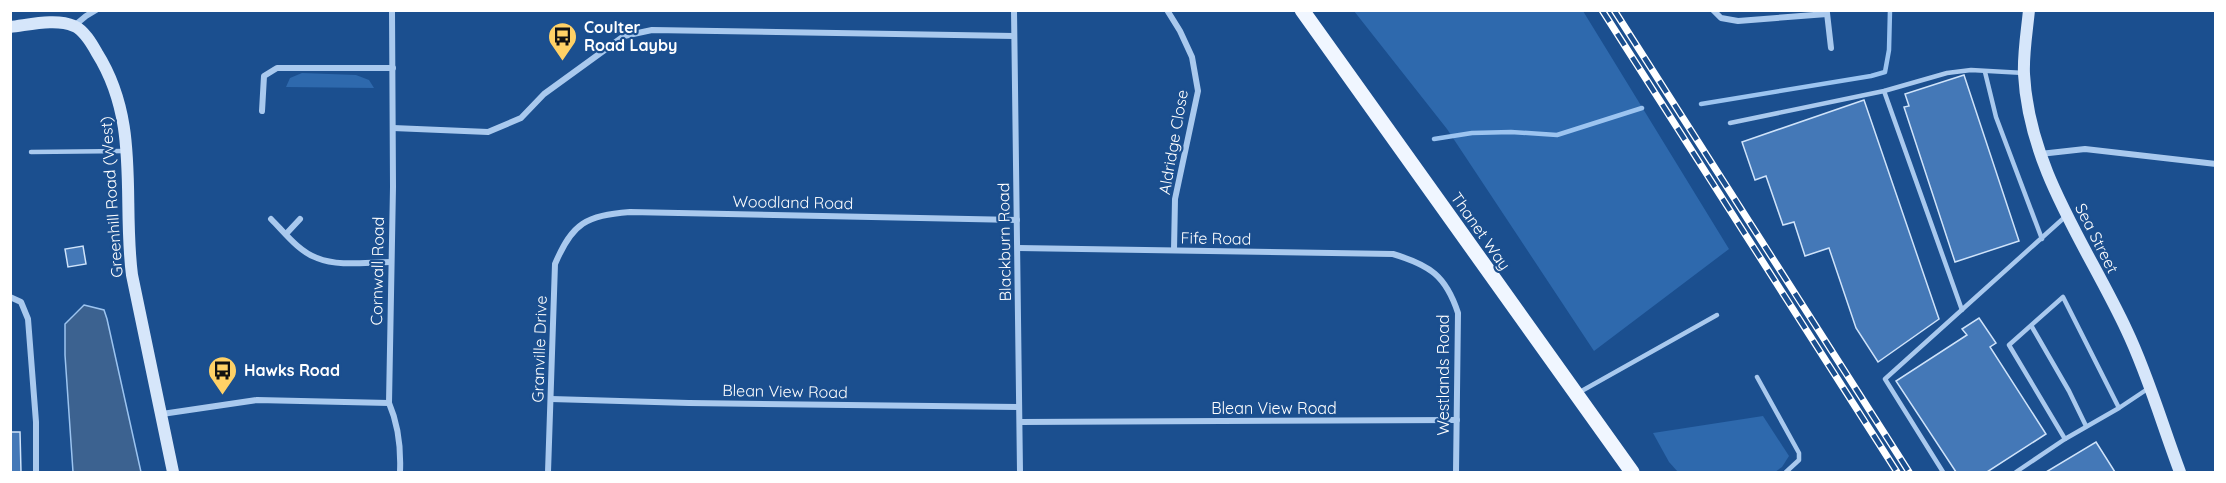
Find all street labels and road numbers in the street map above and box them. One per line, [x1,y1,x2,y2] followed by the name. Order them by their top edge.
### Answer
[1154,88,1192,196] street label: Aldridge Close
[95,116,127,278] street label: Greenhill Road (West)
[993,182,1015,302] street label: Blackburn Road
[1447,188,1515,274] street label: Thanet Way
[733,191,853,213] street label: Woodland Road
[2071,200,2123,276] street label: Sea Street
[366,216,388,326] street label: Cornwall Road
[1180,227,1252,249] street label: Fife Road
[527,295,551,403] street label: Granville Drive
[1433,314,1453,436] street label: Westlands Road
[722,380,848,402] street label: Blean View Road
[1211,398,1337,418] street label: Blean View Road

